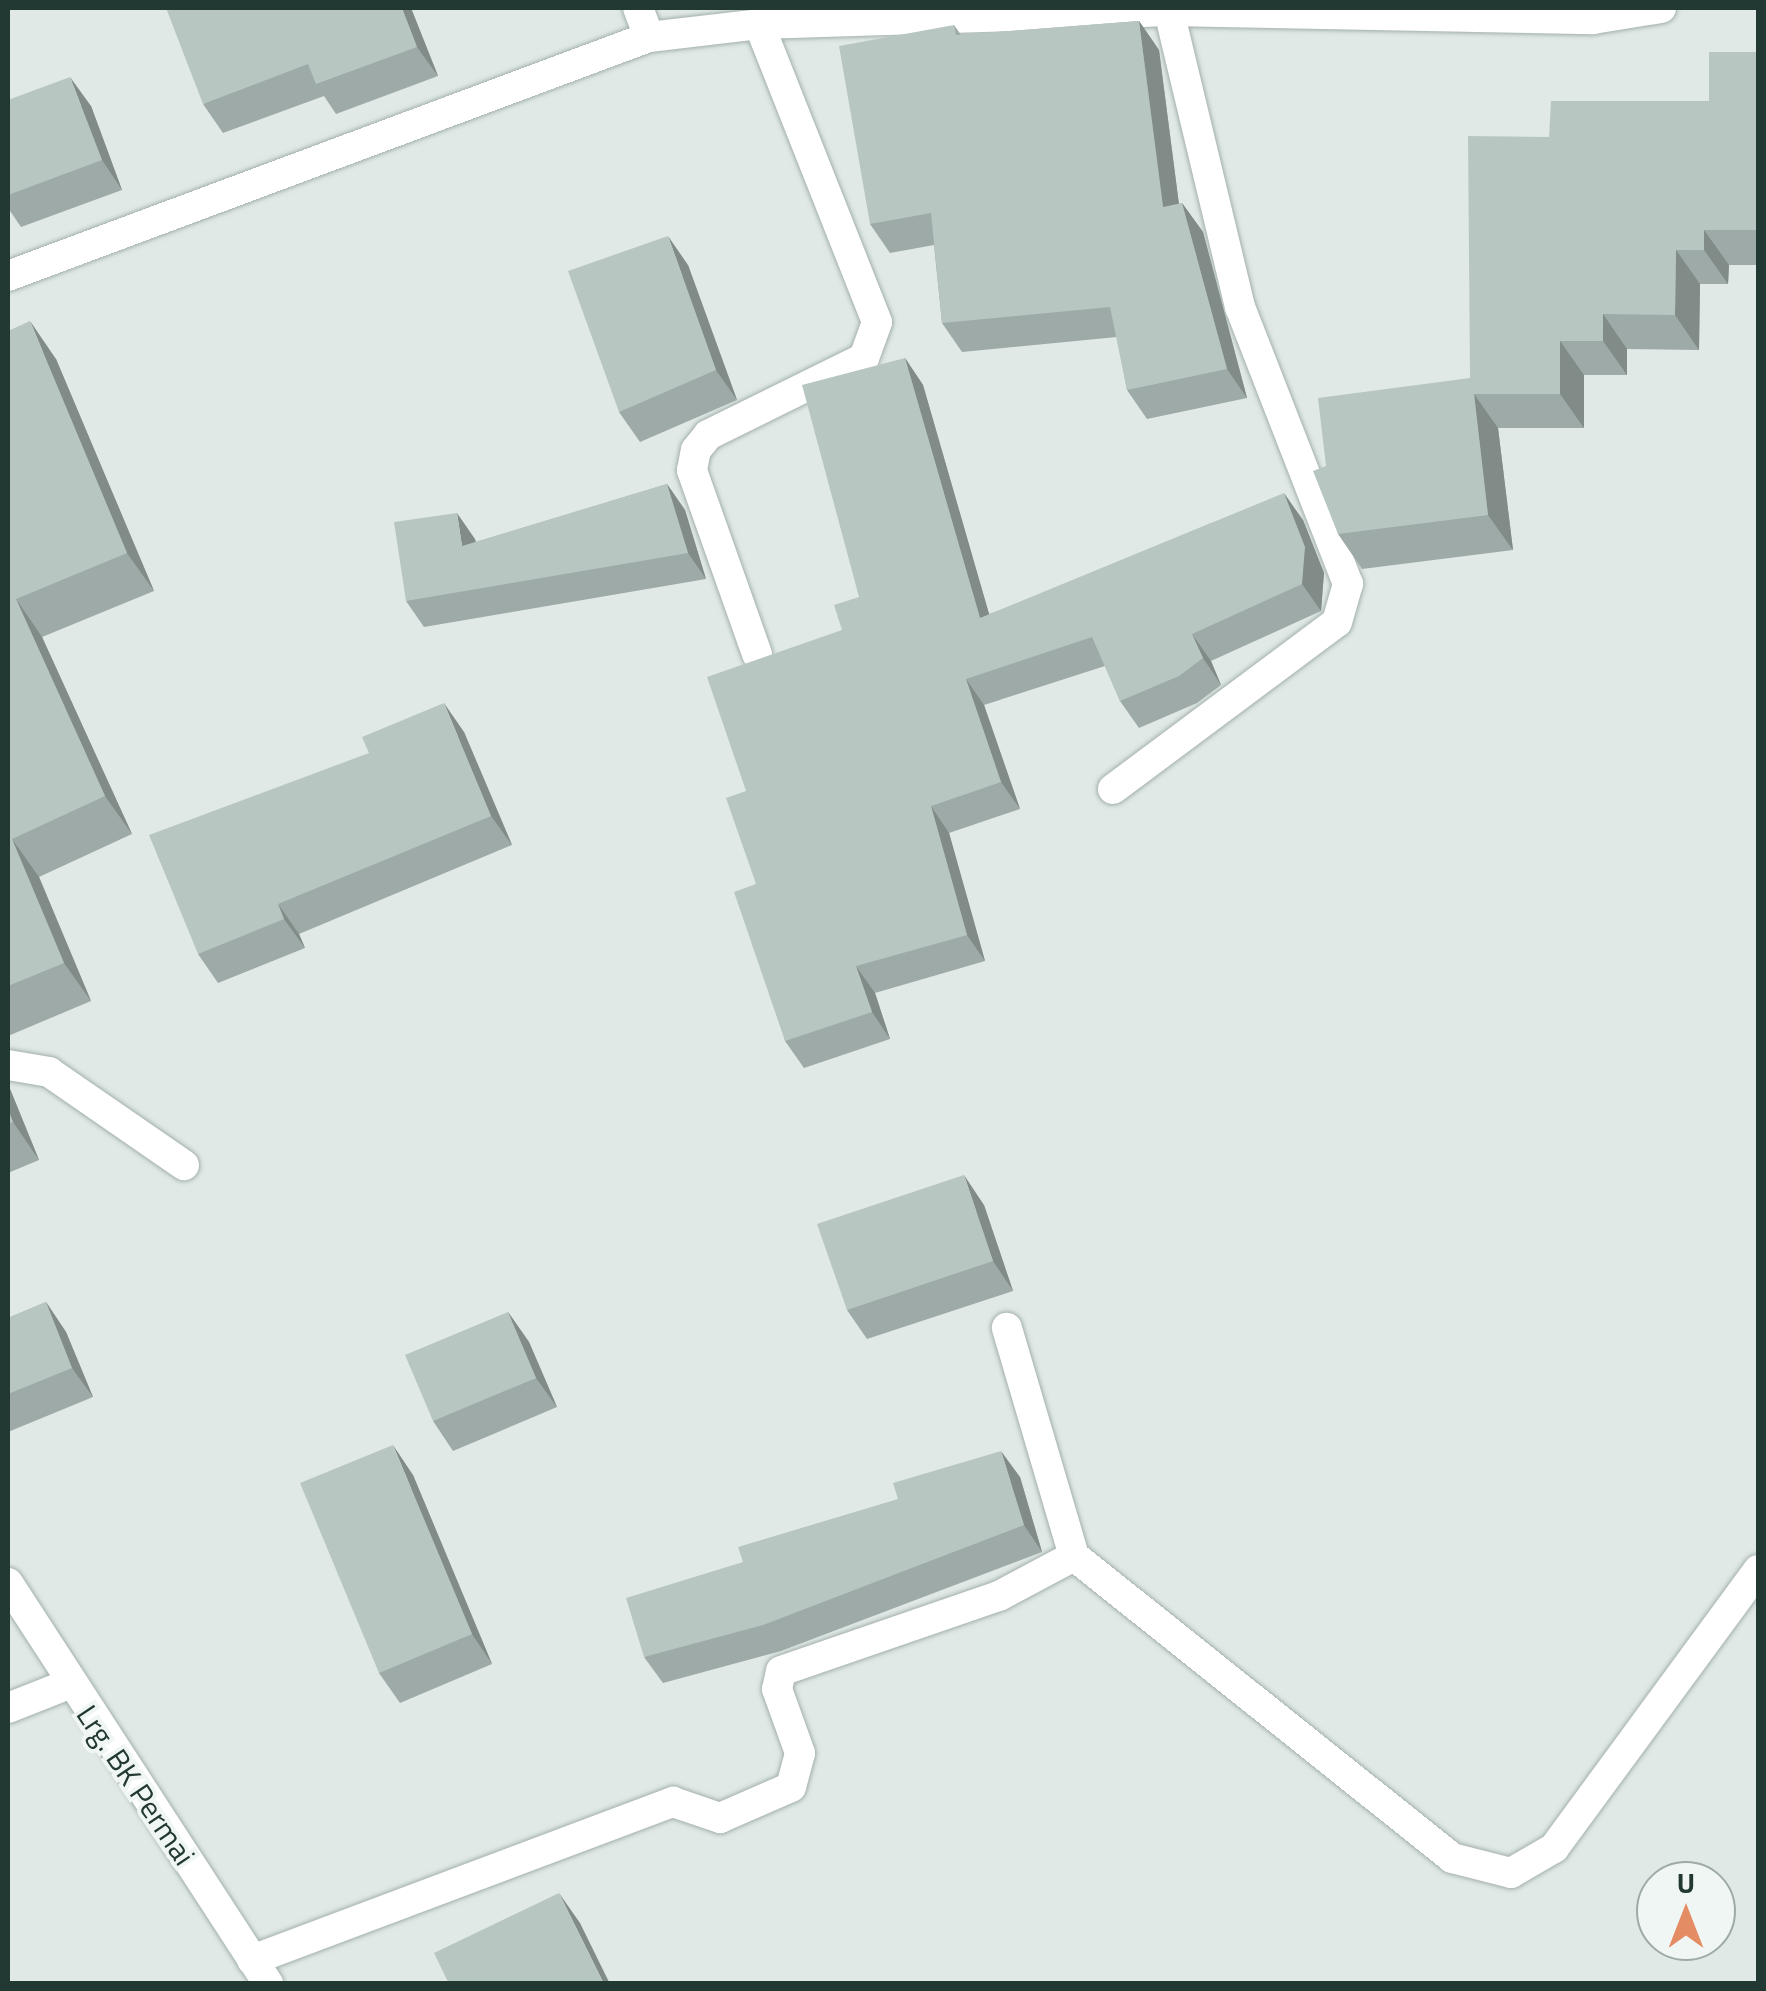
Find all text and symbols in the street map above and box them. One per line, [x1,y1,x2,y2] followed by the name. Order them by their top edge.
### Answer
[69,1698,203,1872] street label: Lrg. BK Permai
[1636,1861,1736,1961] north arrow
[1677,1861,1695,1904] text: U

